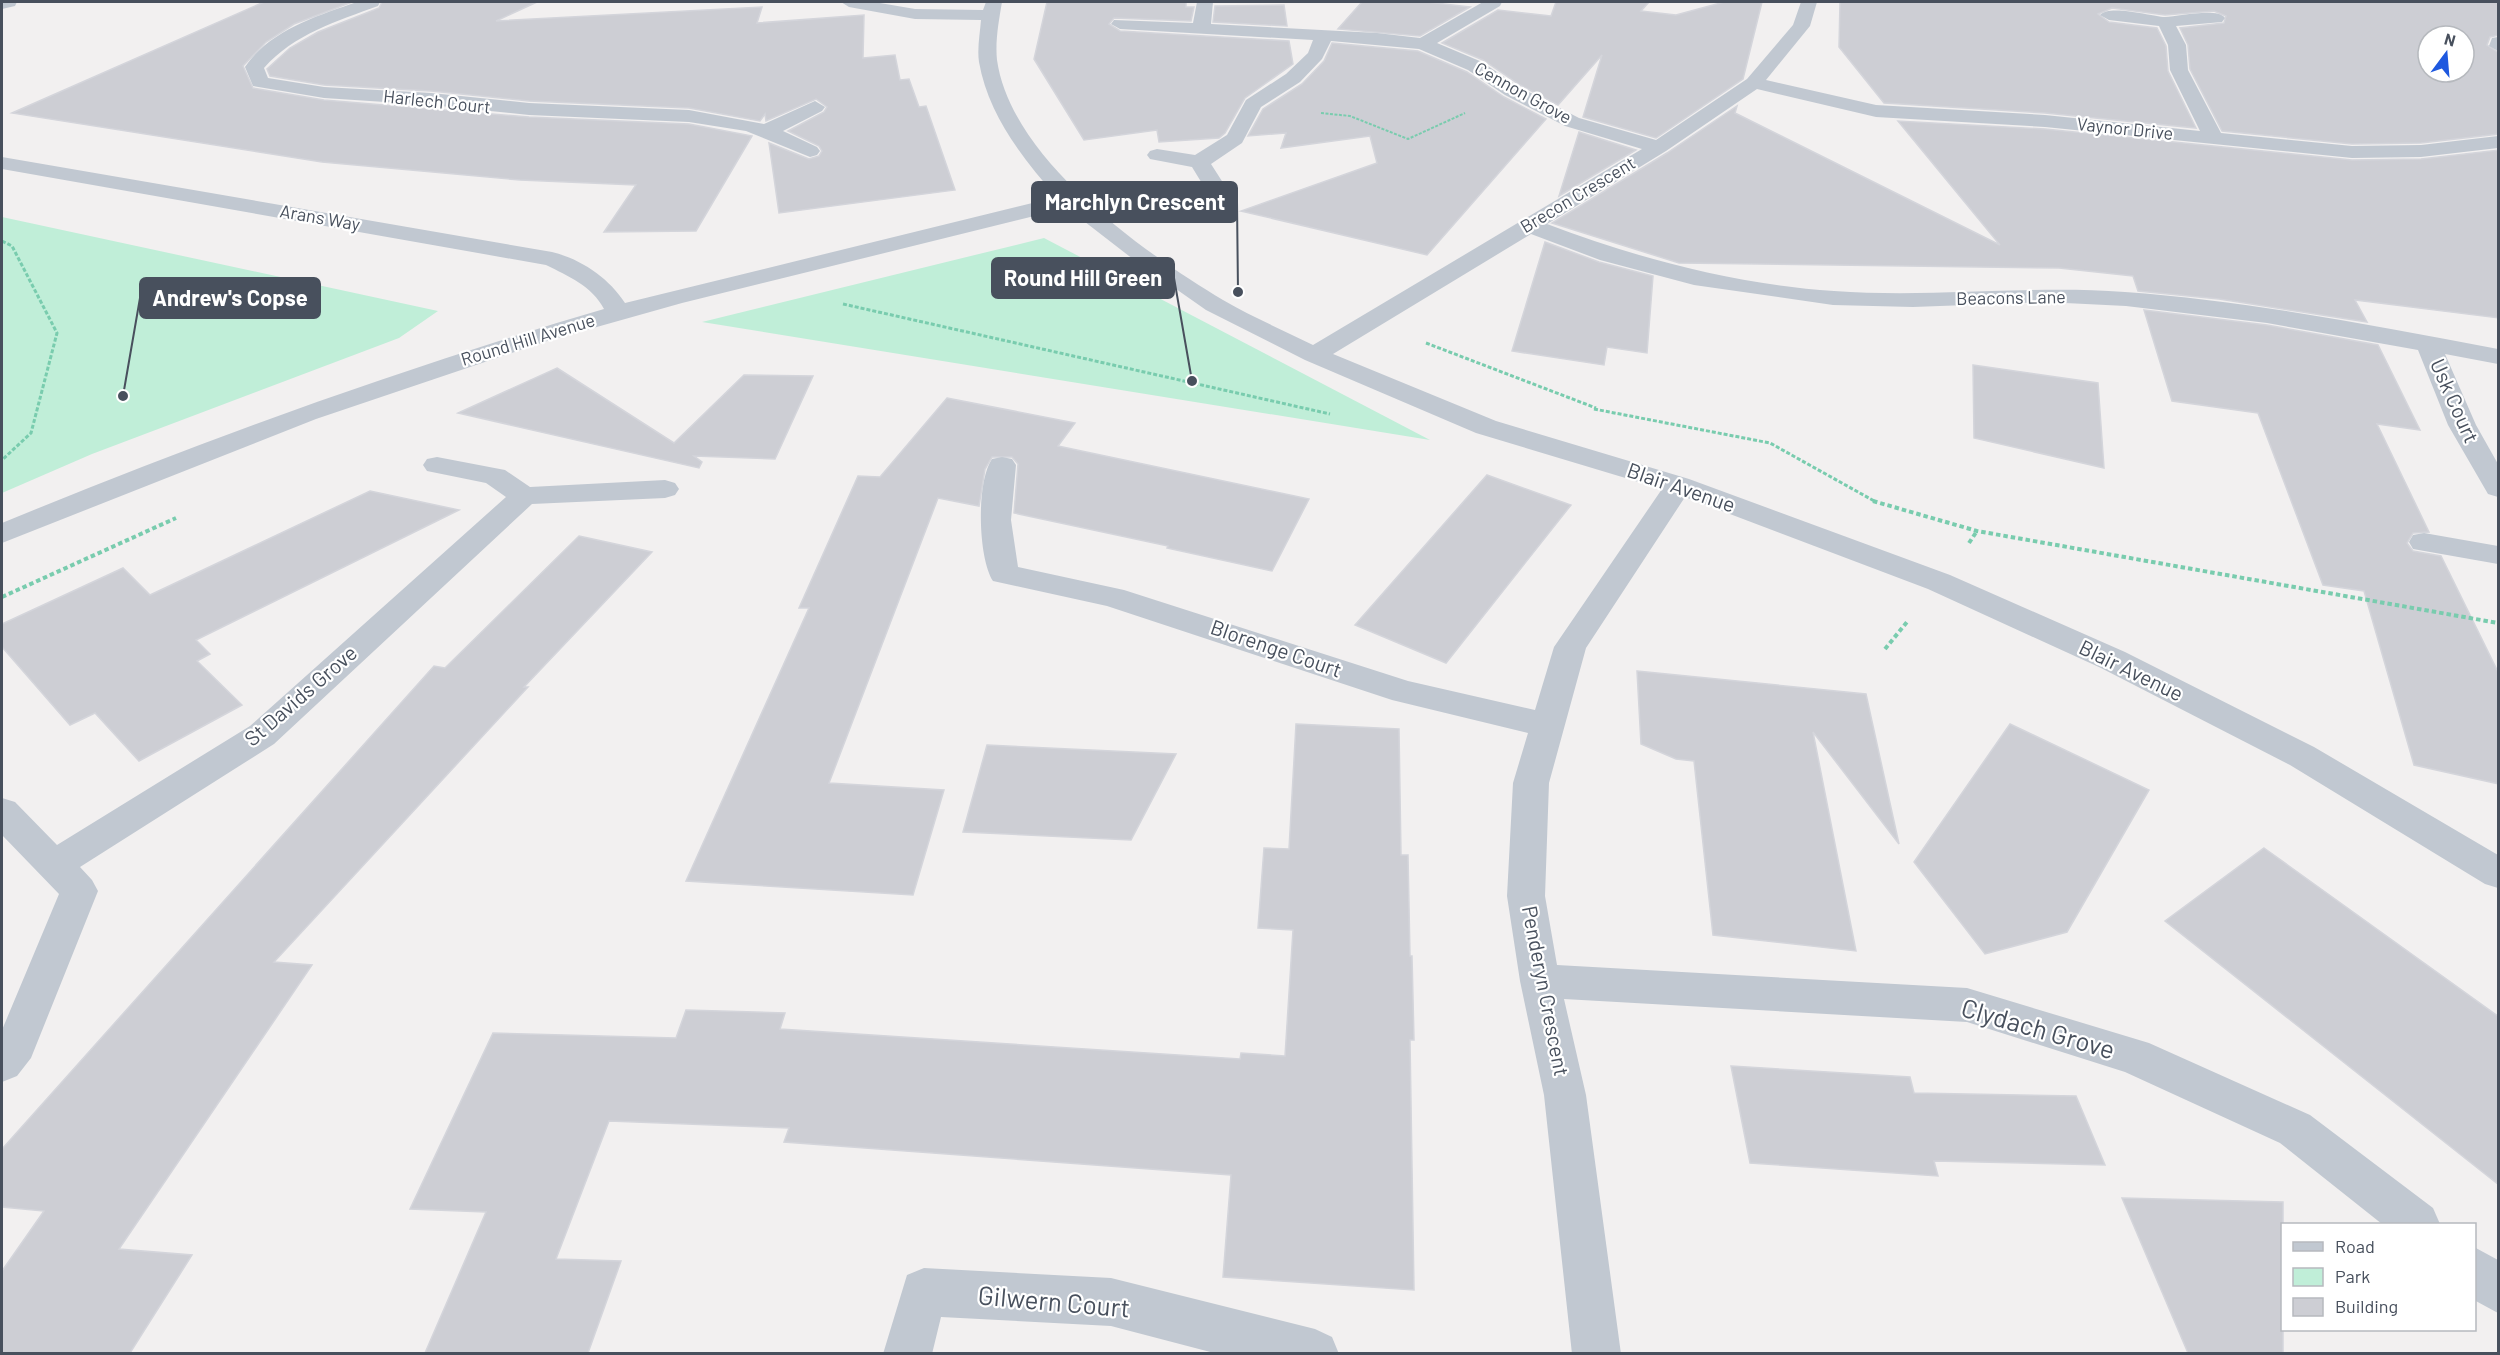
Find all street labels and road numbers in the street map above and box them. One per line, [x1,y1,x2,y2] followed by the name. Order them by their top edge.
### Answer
[1471,56,1576,128] street label: Cennon Grove
[382,84,492,118] street label: Harlech Court
[2076,112,2174,144] street label: Vaynor Drive
[1516,151,1639,237] street label: Brecon Crescent
[278,199,362,235] street label: Arans Way
[1956,285,2066,309] street label: Beacons Lane
[458,308,597,370] street label: Round Hill Avenue
[2426,354,2485,446] street label: Usk Court
[1624,456,1739,517] street label: Blair Avenue
[1208,613,1345,682] street label: Blorenge Court
[2076,634,2188,706] street label: Blair Avenue
[239,639,361,751] street label: St Davids Grove
[1518,903,1575,1078] street label: Penderyn Crescent
[1958,991,2119,1064] street label: Clydach Grove
[977,1278,1131,1323] street label: Gilwern Court

